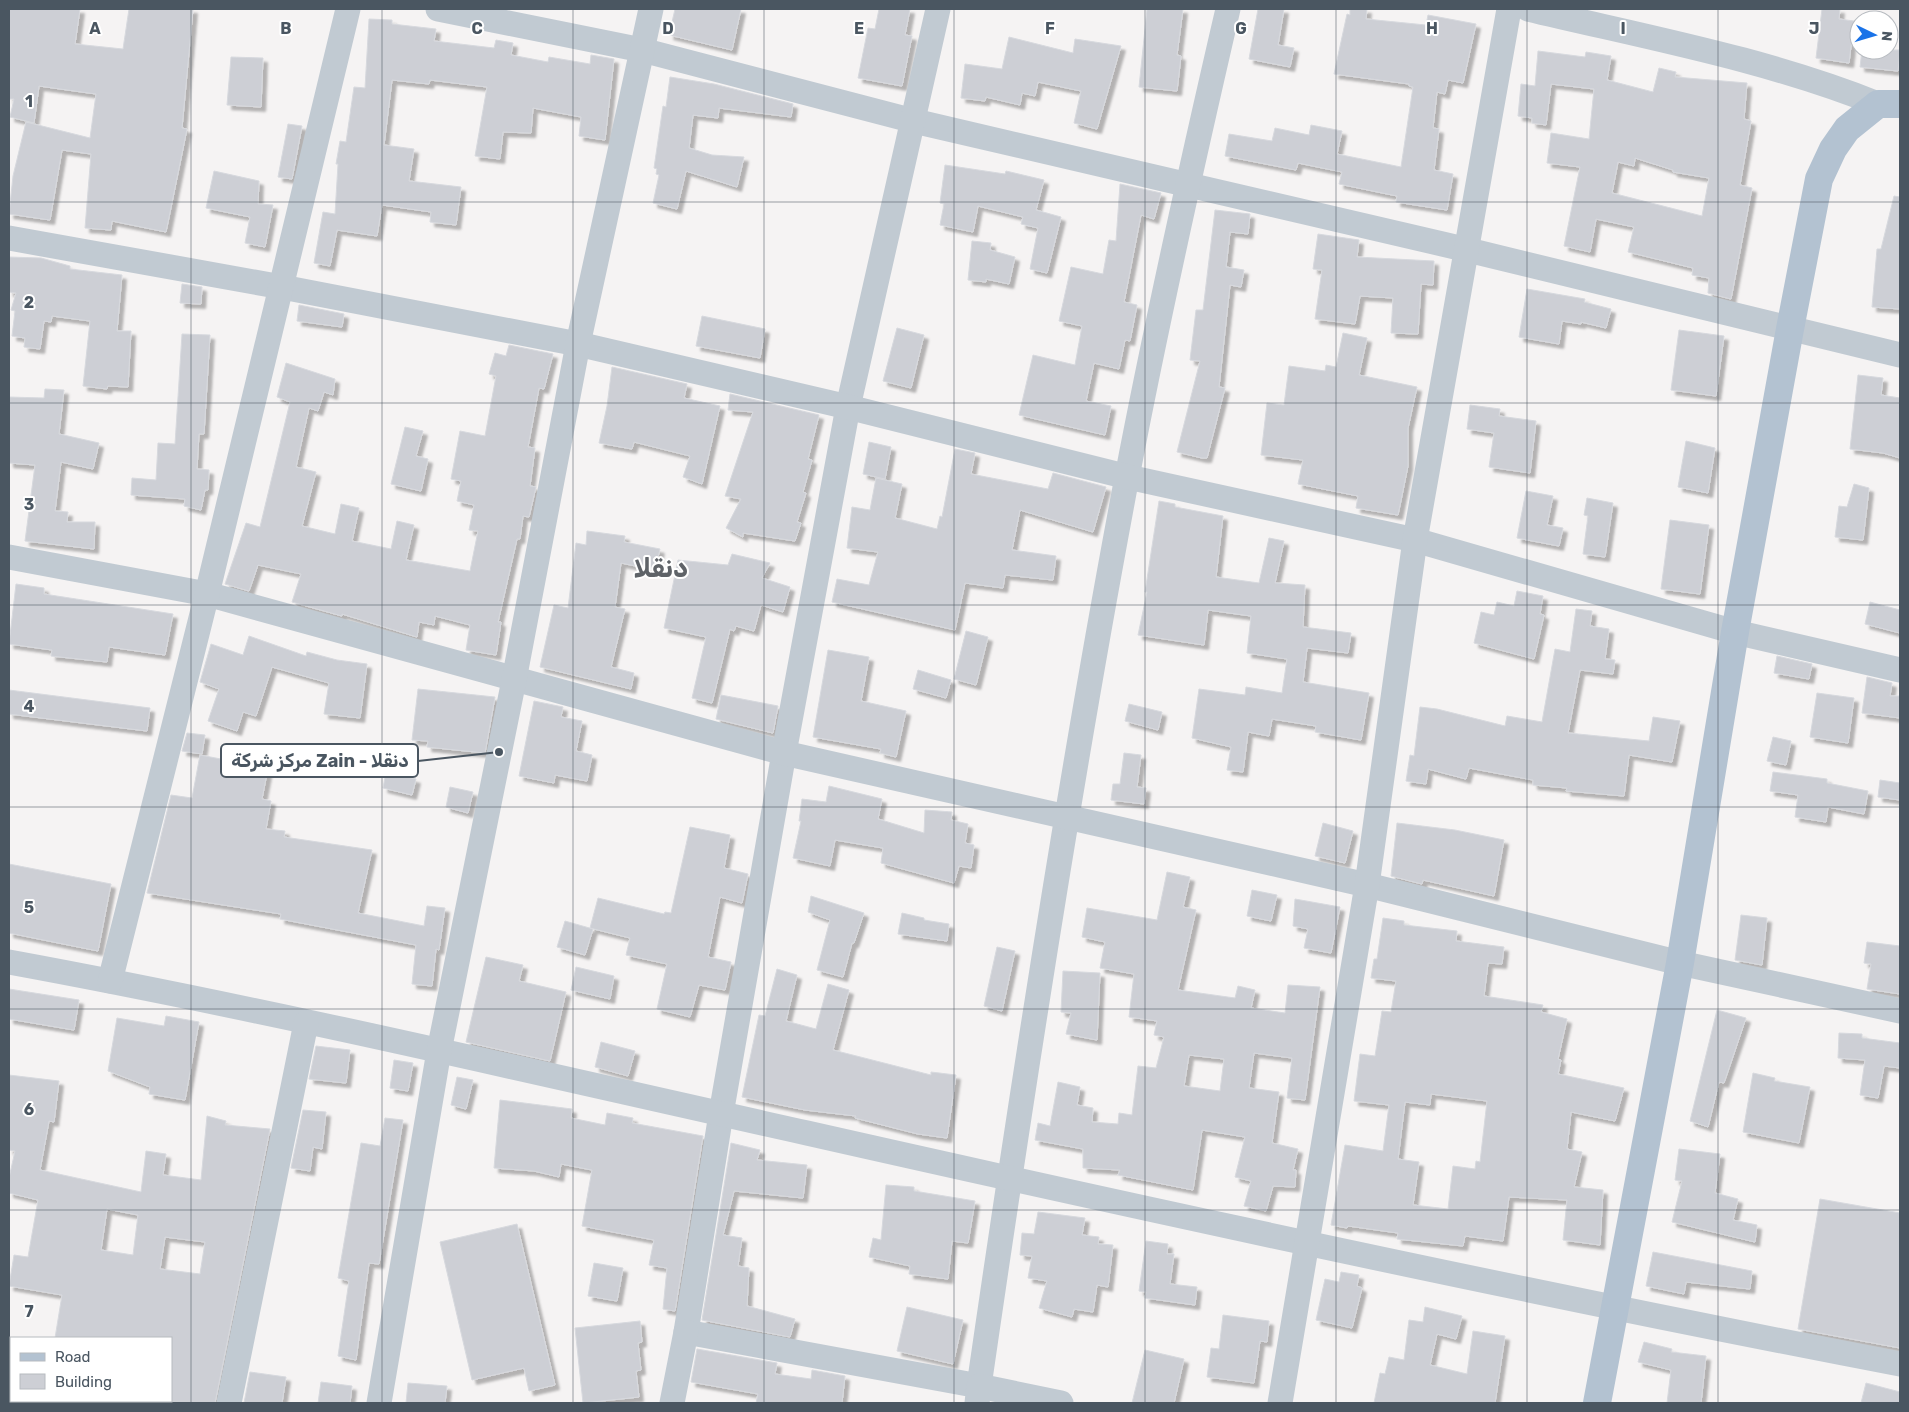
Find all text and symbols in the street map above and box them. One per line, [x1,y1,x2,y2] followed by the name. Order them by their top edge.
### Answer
[1849,10,1899,60] north arrow
[89,19,101,38] text: A
[280,19,292,38] text: B
[471,19,483,38] text: C
[662,19,674,38] text: D
[854,19,864,38] text: E
[1045,19,1055,38] text: F
[1235,19,1247,38] text: G
[1426,19,1438,38] text: H
[1620,19,1626,38] text: I
[1809,19,1819,38] text: J
[1878,30,1895,42] text: N
[25,92,33,111] text: 1
[24,293,34,312] text: 2
[24,495,34,514] text: 3
[634,553,688,584] district label: دنقلا
[24,697,35,716] text: 4
[221,744,418,777] callout: مركز شركة Zain - دنقلا
[231,750,409,772] text: مركز شركة Zain - دنقلا
[24,898,34,917] text: 5
[24,1100,34,1119] text: 6
[24,1302,34,1321] text: 7
[10,1337,172,1402] legend
[55,1348,91,1366] text: Road
[55,1373,112,1391] text: Building

